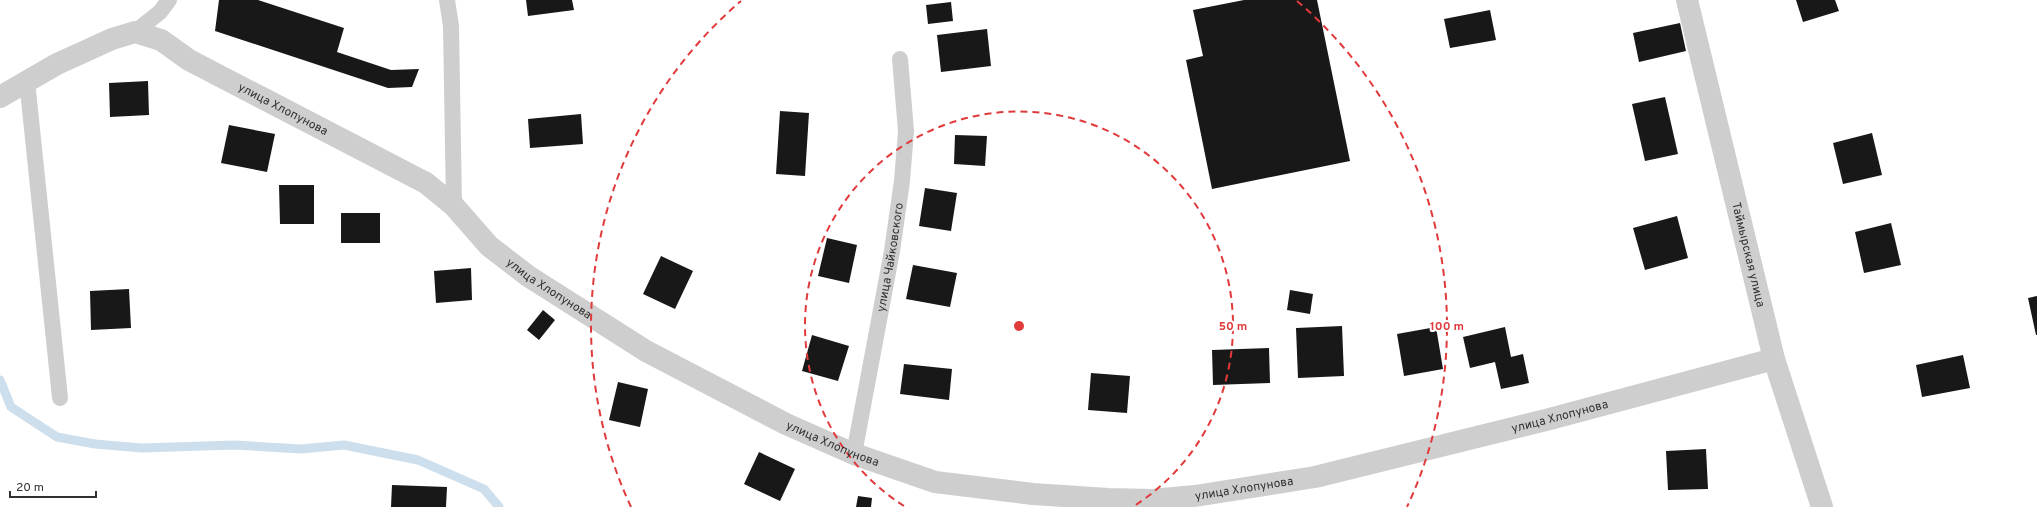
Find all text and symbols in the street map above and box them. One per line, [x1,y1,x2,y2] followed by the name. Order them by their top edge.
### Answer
[235,80,330,140] street label: улица Хлопунова
[1727,201,1768,309] street label: Таймырская улица
[874,202,908,313] street label: улица Чайковского
[503,255,594,323] street label: улица Хлопунова
[1012,319,1026,333] centre of rings
[1219,319,1247,335] text: 50 m
[1430,319,1464,335] text: 100 m
[1510,397,1610,437] street label: улица Хлопунова
[783,418,881,471] street label: улица Хлопунова
[10,473,96,499] scale bar
[1194,474,1295,505] street label: улица Хлопунова
[16,480,44,496] text: 20 m

